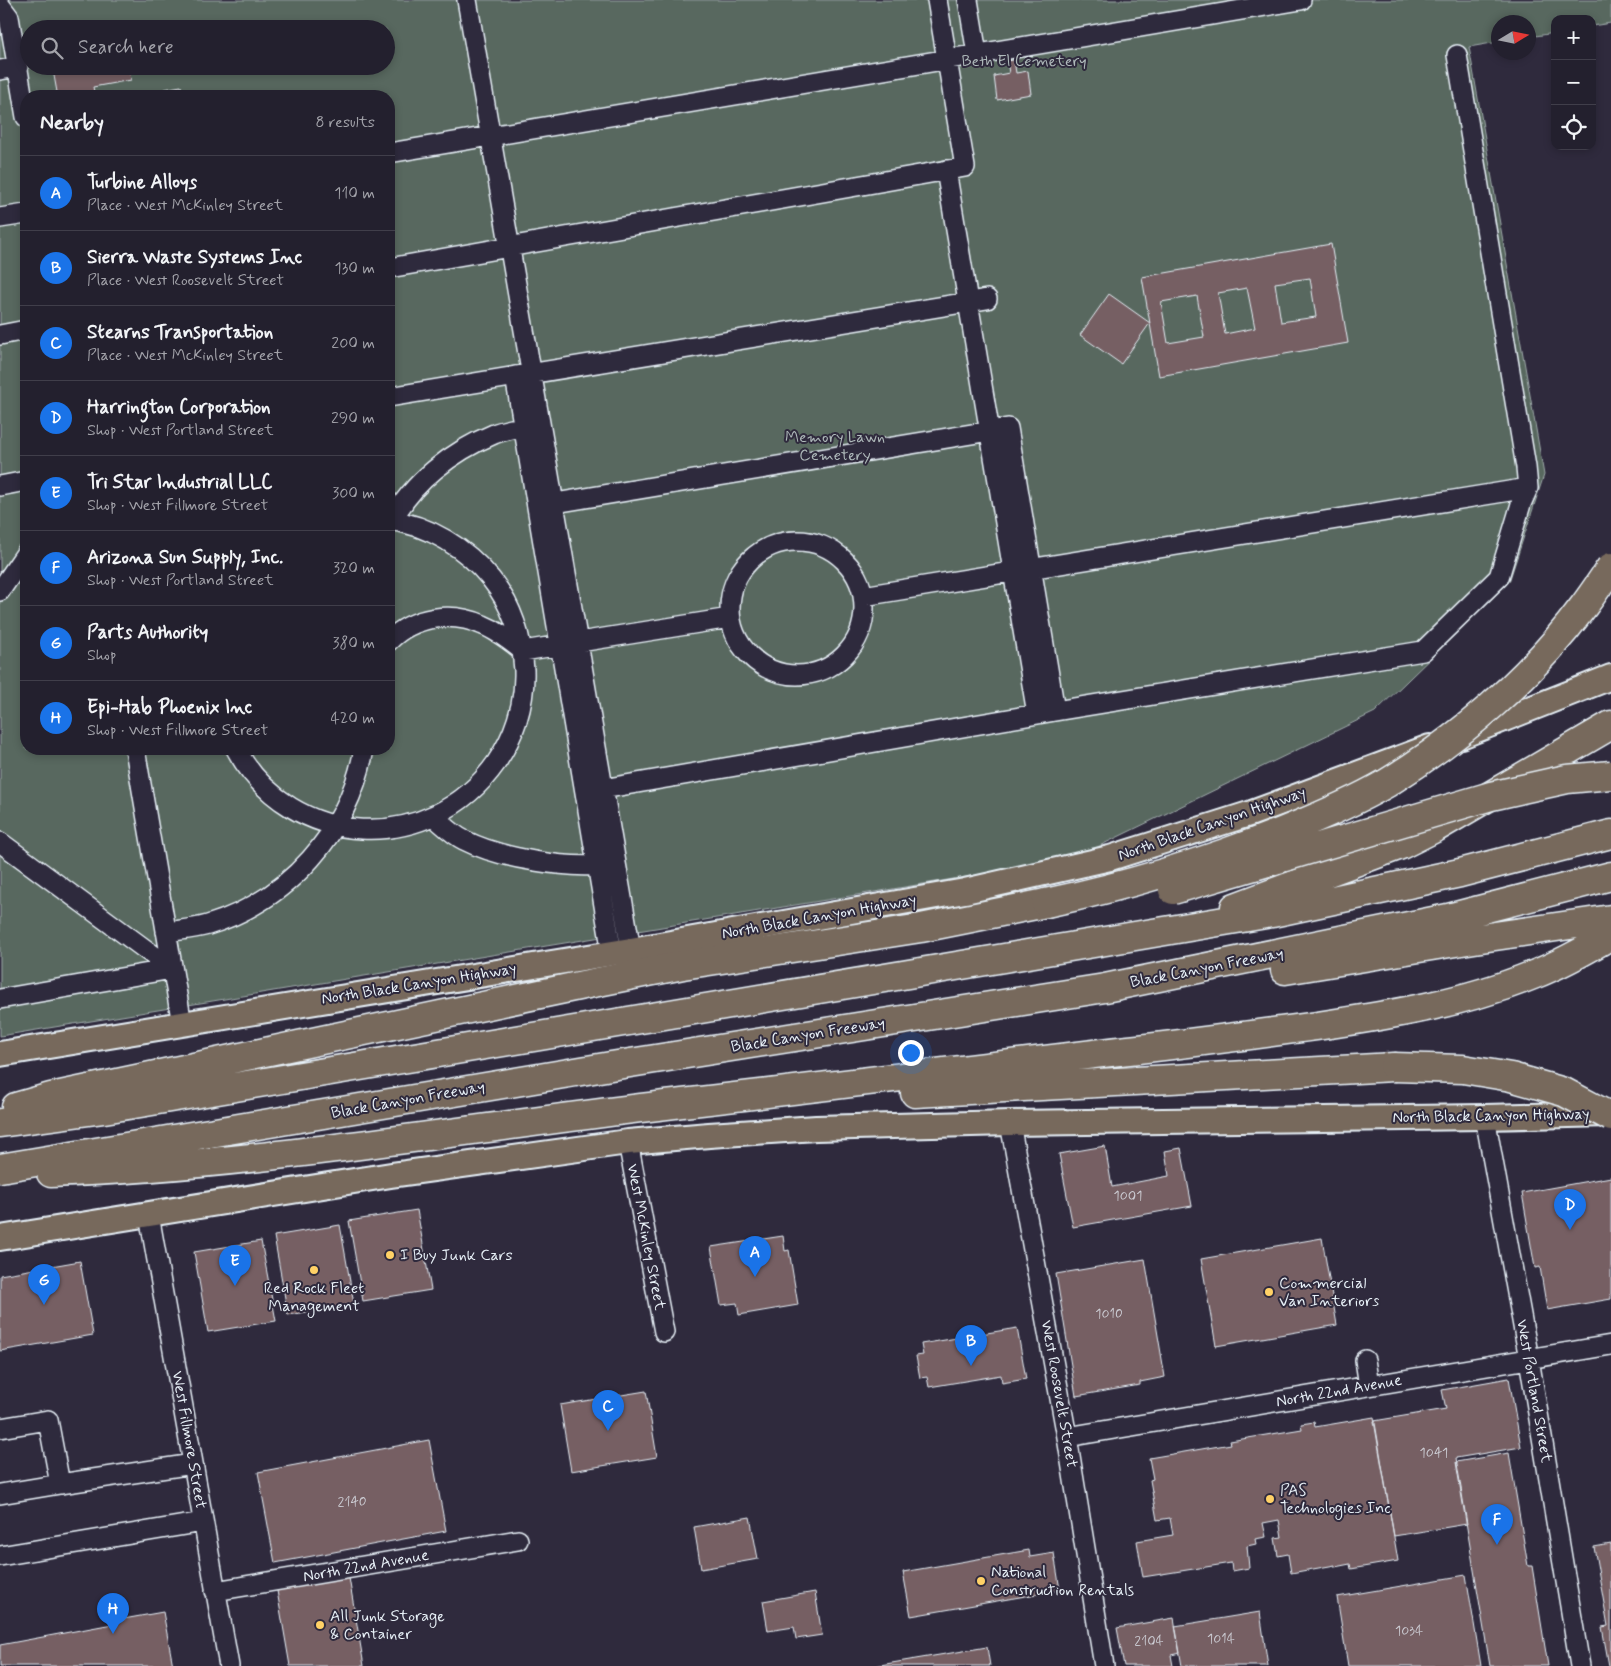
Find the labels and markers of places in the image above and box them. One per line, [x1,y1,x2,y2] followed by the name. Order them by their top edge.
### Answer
[1554,1189,1586,1230] pin: D
[739,1236,771,1277] pin: A
[219,1245,251,1286] pin: E
[400,1245,513,1266] place label: I Buy Junk Cars
[384,1249,396,1261] marker: I Buy Junk Cars
[28,1264,60,1305] pin: G
[308,1264,320,1276] marker: Red Rock Fleet Management
[1279,1273,1379,1312] place label: Commercial Van Interiors
[264,1278,364,1318] place label: Red Rock Fleet Management
[1263,1286,1275,1298] marker: Commercial Van Interiors
[955,1325,987,1366] pin: B
[592,1390,624,1431] pin: C
[1280,1480,1391,1520] place label: PAS Technologies Inc
[1264,1493,1276,1505] marker: PAS Technologies Inc
[1481,1504,1513,1545] pin: F
[991,1562,1134,1601] place label: National Construction Rentals
[975,1575,987,1587] marker: National Construction Rentals
[97,1593,129,1634] pin: H
[330,1606,445,1645] place label: All Junk Storage & Container
[314,1619,326,1631] marker: All Junk Storage & Container

